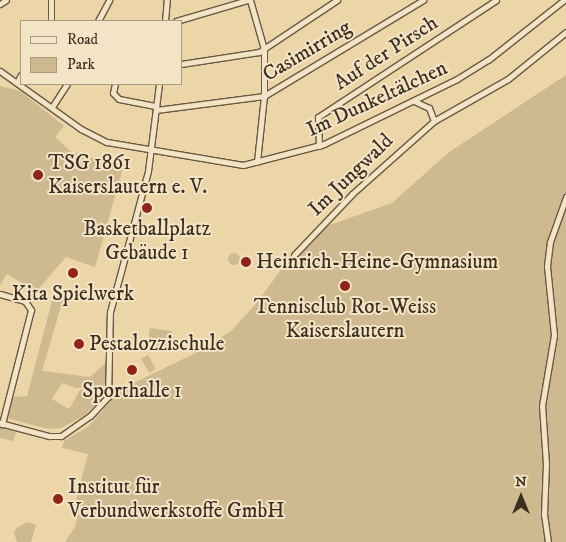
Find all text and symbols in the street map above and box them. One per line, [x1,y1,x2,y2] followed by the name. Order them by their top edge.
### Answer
[329,10,443,96] street label: Auf der Pirsch
[258,15,356,87] street label: Casimirring
[20,20,182,85] legend
[67,30,98,49] text: Road
[67,55,95,74] text: Park
[303,55,451,143] street label: Im Dunkeltälchen
[303,129,399,221] street label: Im Jungwald
[48,150,207,200] place label: TSG 1861 Kaiserslautern e. V.
[32,169,44,181] marker: TSG 1861 Kaiserslautern e. V.
[141,202,153,214] marker: Basketballplatz Gebäude 1
[83,216,211,266] place label: Basketballplatz Gebäude 1
[256,249,498,275] place label: Heinrich-Heine-Gymnasium
[240,256,252,268] marker: Heinrich-Heine-Gymnasium
[67,267,79,279] marker: Kita Spielwerk
[339,280,351,292] marker: Tennisclub Rot-Weiss Kaiserslautern
[12,281,134,307] place label: Kita Spielwerk
[254,294,436,344] place label: Tennisclub Rot-Weiss Kaiserslautern
[89,331,224,357] place label: Pestalozzischule
[73,338,85,350] marker: Pestalozzischule
[126,364,138,376] marker: Sporthalle 1
[82,378,182,404] place label: Sporthalle 1
[496,472,546,522] north arrow
[515,473,527,491] text: N
[68,474,285,524] place label: Institut für Verbundwerkstoffe GmbH
[52,493,64,505] marker: Institut für Verbundwerkstoffe GmbH

